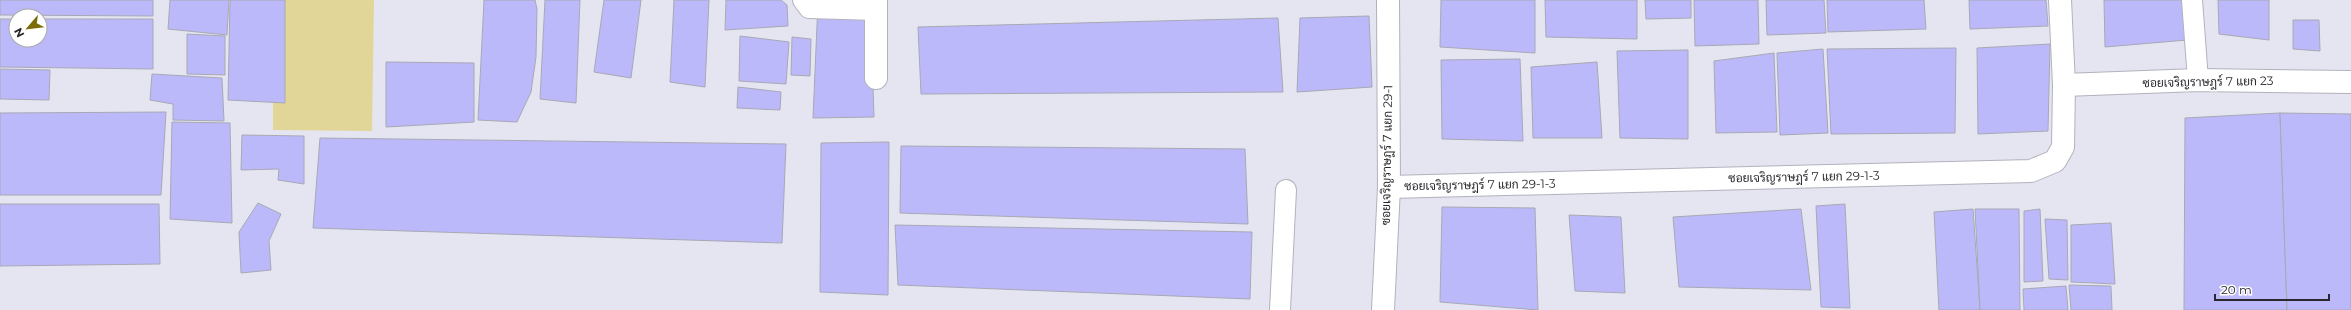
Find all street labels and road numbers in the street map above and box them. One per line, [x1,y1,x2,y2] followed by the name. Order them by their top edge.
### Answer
[2142,73,2274,91] street label: ซอยเจริญราษฎร์ 7 แยก 23
[1378,85,1396,225] street label: ซอยเจริญราษฎร์ 7 แยก 29-1
[1728,168,1880,186] street label: ซอยเจริญราษฎร์ 7 แยก 29-1-3
[1404,176,1556,194] street label: ซอยเจริญราษฎร์ 7 แยก 29-1-3

